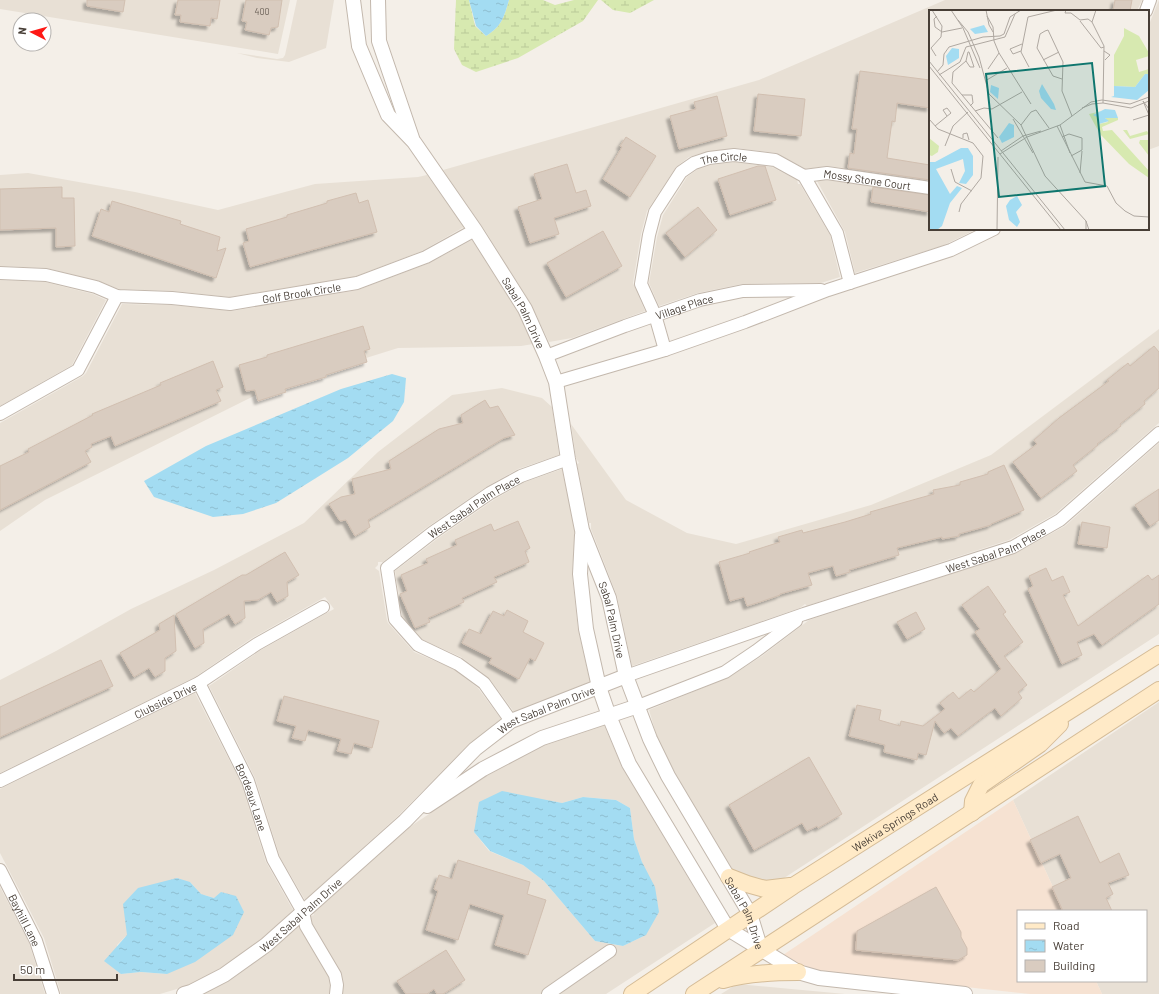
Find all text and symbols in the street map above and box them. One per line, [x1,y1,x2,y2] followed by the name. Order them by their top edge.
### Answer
[254,6,270,17] house number: 400
[929,10,1149,230] inset map
[12,12,52,52] north arrow
[15,27,28,35] text: N
[698,148,748,167] street label: The Circle
[823,166,912,192] street label: Mossy Stone Court
[500,274,548,350] street label: Sabal Palm Drive
[261,279,342,305] street label: Golf Brook Circle
[653,291,714,322] street label: Village Place
[425,472,522,541] street label: West Sabal Palm Place
[944,523,1048,575] street label: West Sabal Palm Place
[596,579,628,659] street label: Sabal Palm Drive
[132,679,199,721] street label: Clubside Drive
[494,682,597,736] street label: West Sabal Palm Drive
[234,761,270,833] street label: Bordeaux Lane
[849,790,940,854] street label: Wekiva Springs Road
[257,874,344,954] street label: West Sabal Palm Drive
[723,874,767,951] street label: Sabal Palm Drive
[7,892,44,948] street label: Bayhill Lane
[1017,910,1147,982] legend
[1053,918,1080,932] text: Road
[1053,938,1085,952] text: Water
[14,956,117,982] scale bar
[1053,958,1095,972] text: Building
[20,962,45,976] text: 50 m

